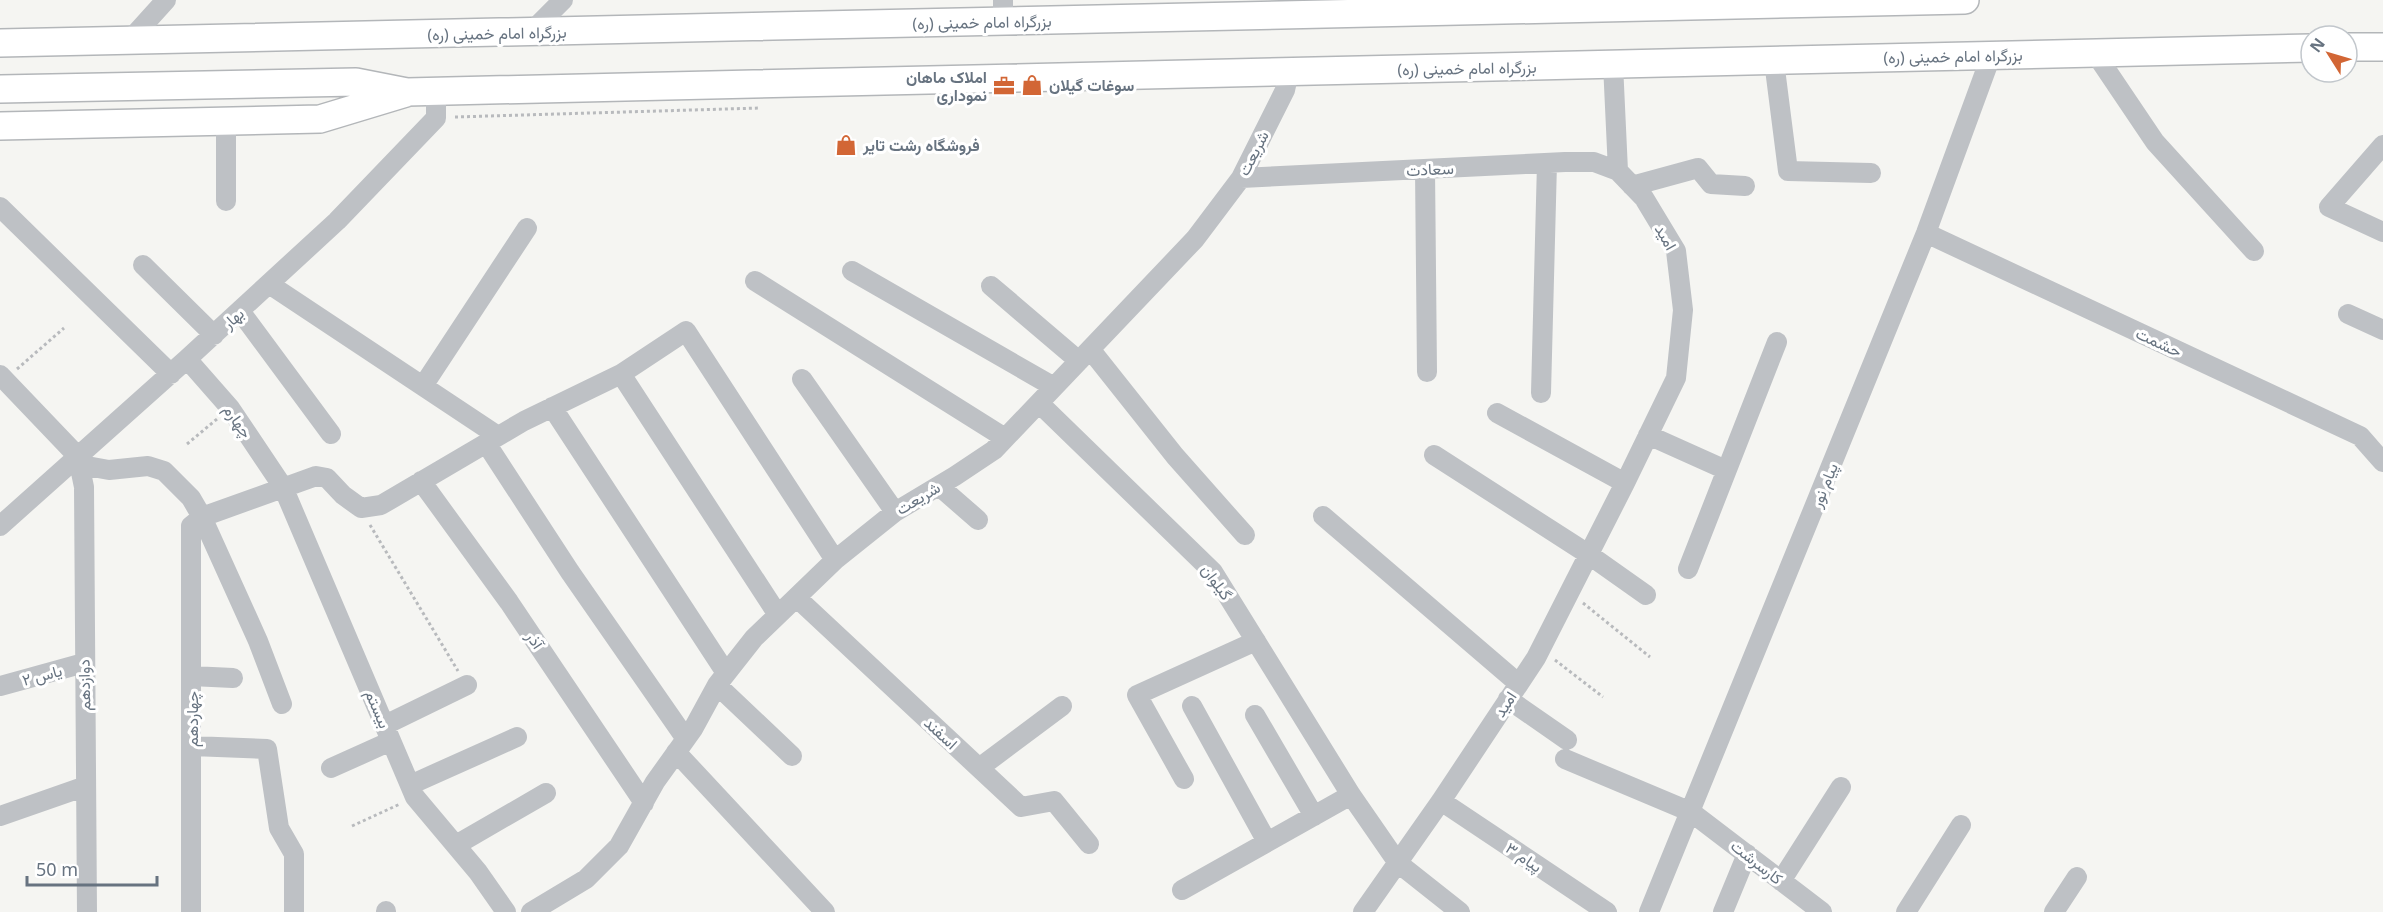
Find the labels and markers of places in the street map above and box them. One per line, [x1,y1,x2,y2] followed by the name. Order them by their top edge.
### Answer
[906,66,987,106] place label: املاک ماهان نموداری
[1020,73,1044,97] shop icon: سوغات گیلان
[992,74,1016,98] office icon: املاک ماهان نموداری
[1049,74,1135,96] place label: سوغات گیلان
[834,133,858,157] shop icon: فروشگاه رشت تاير
[862,134,980,156] place label: فروشگاه رشت تاير

